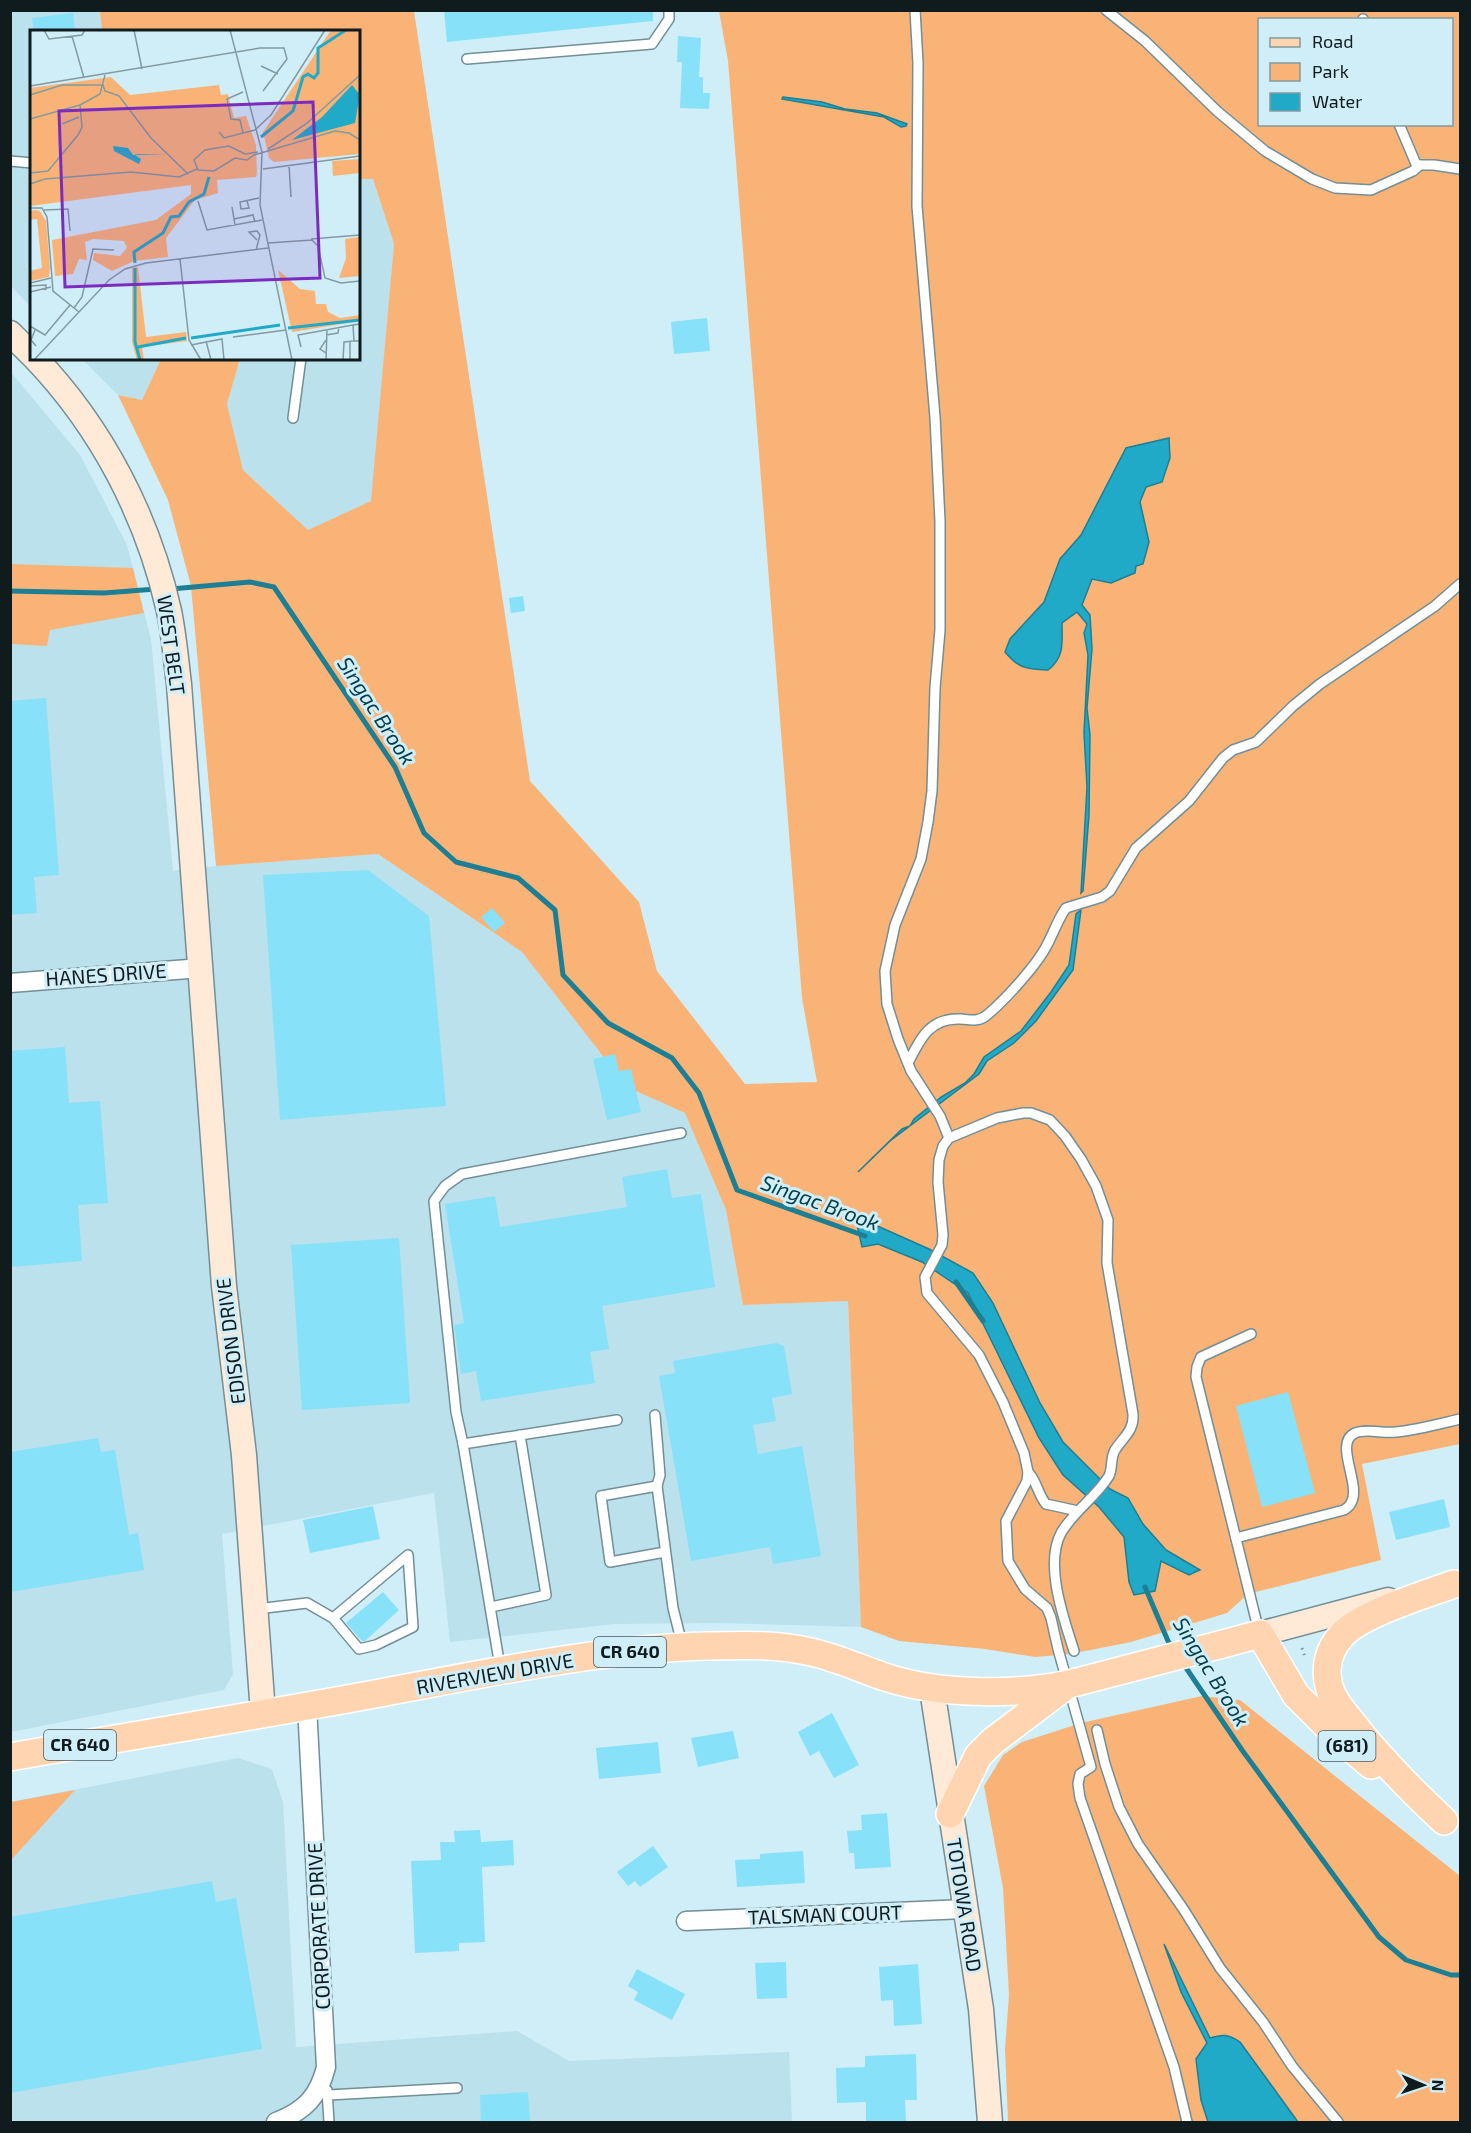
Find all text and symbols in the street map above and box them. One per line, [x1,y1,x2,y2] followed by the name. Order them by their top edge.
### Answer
[1258,18,1453,126] legend
[30,30,360,360] inset map
[1312,30,1353,52] text: Road
[1312,60,1349,82] text: Park
[1312,90,1362,112] text: Water
[153,593,191,697] street label: WEST BELT
[333,651,421,769] water label: Singac Brook
[45,958,167,990] street label: HANES DRIVE
[758,1169,883,1235] water label: Singac Brook
[210,1277,250,1406] street label: EDISON DRIVE
[1169,1612,1256,1730] water label: Singac Brook
[594,1637,666,1667] road number: CR 640
[414,1647,575,1699] street label: RIVERVIEW DRIVE
[44,1730,116,1760] road number: CR 640
[1318,1731,1376,1761] road number: (681)
[943,1836,987,1974] street label: TOTOWA ROAD
[302,1842,334,2010] street label: CORPORATE DRIVE
[747,1899,903,1929] street label: TALSMAN COURT
[1393,2055,1453,2115] north arrow
[1429,2079,1448,2092] text: N

